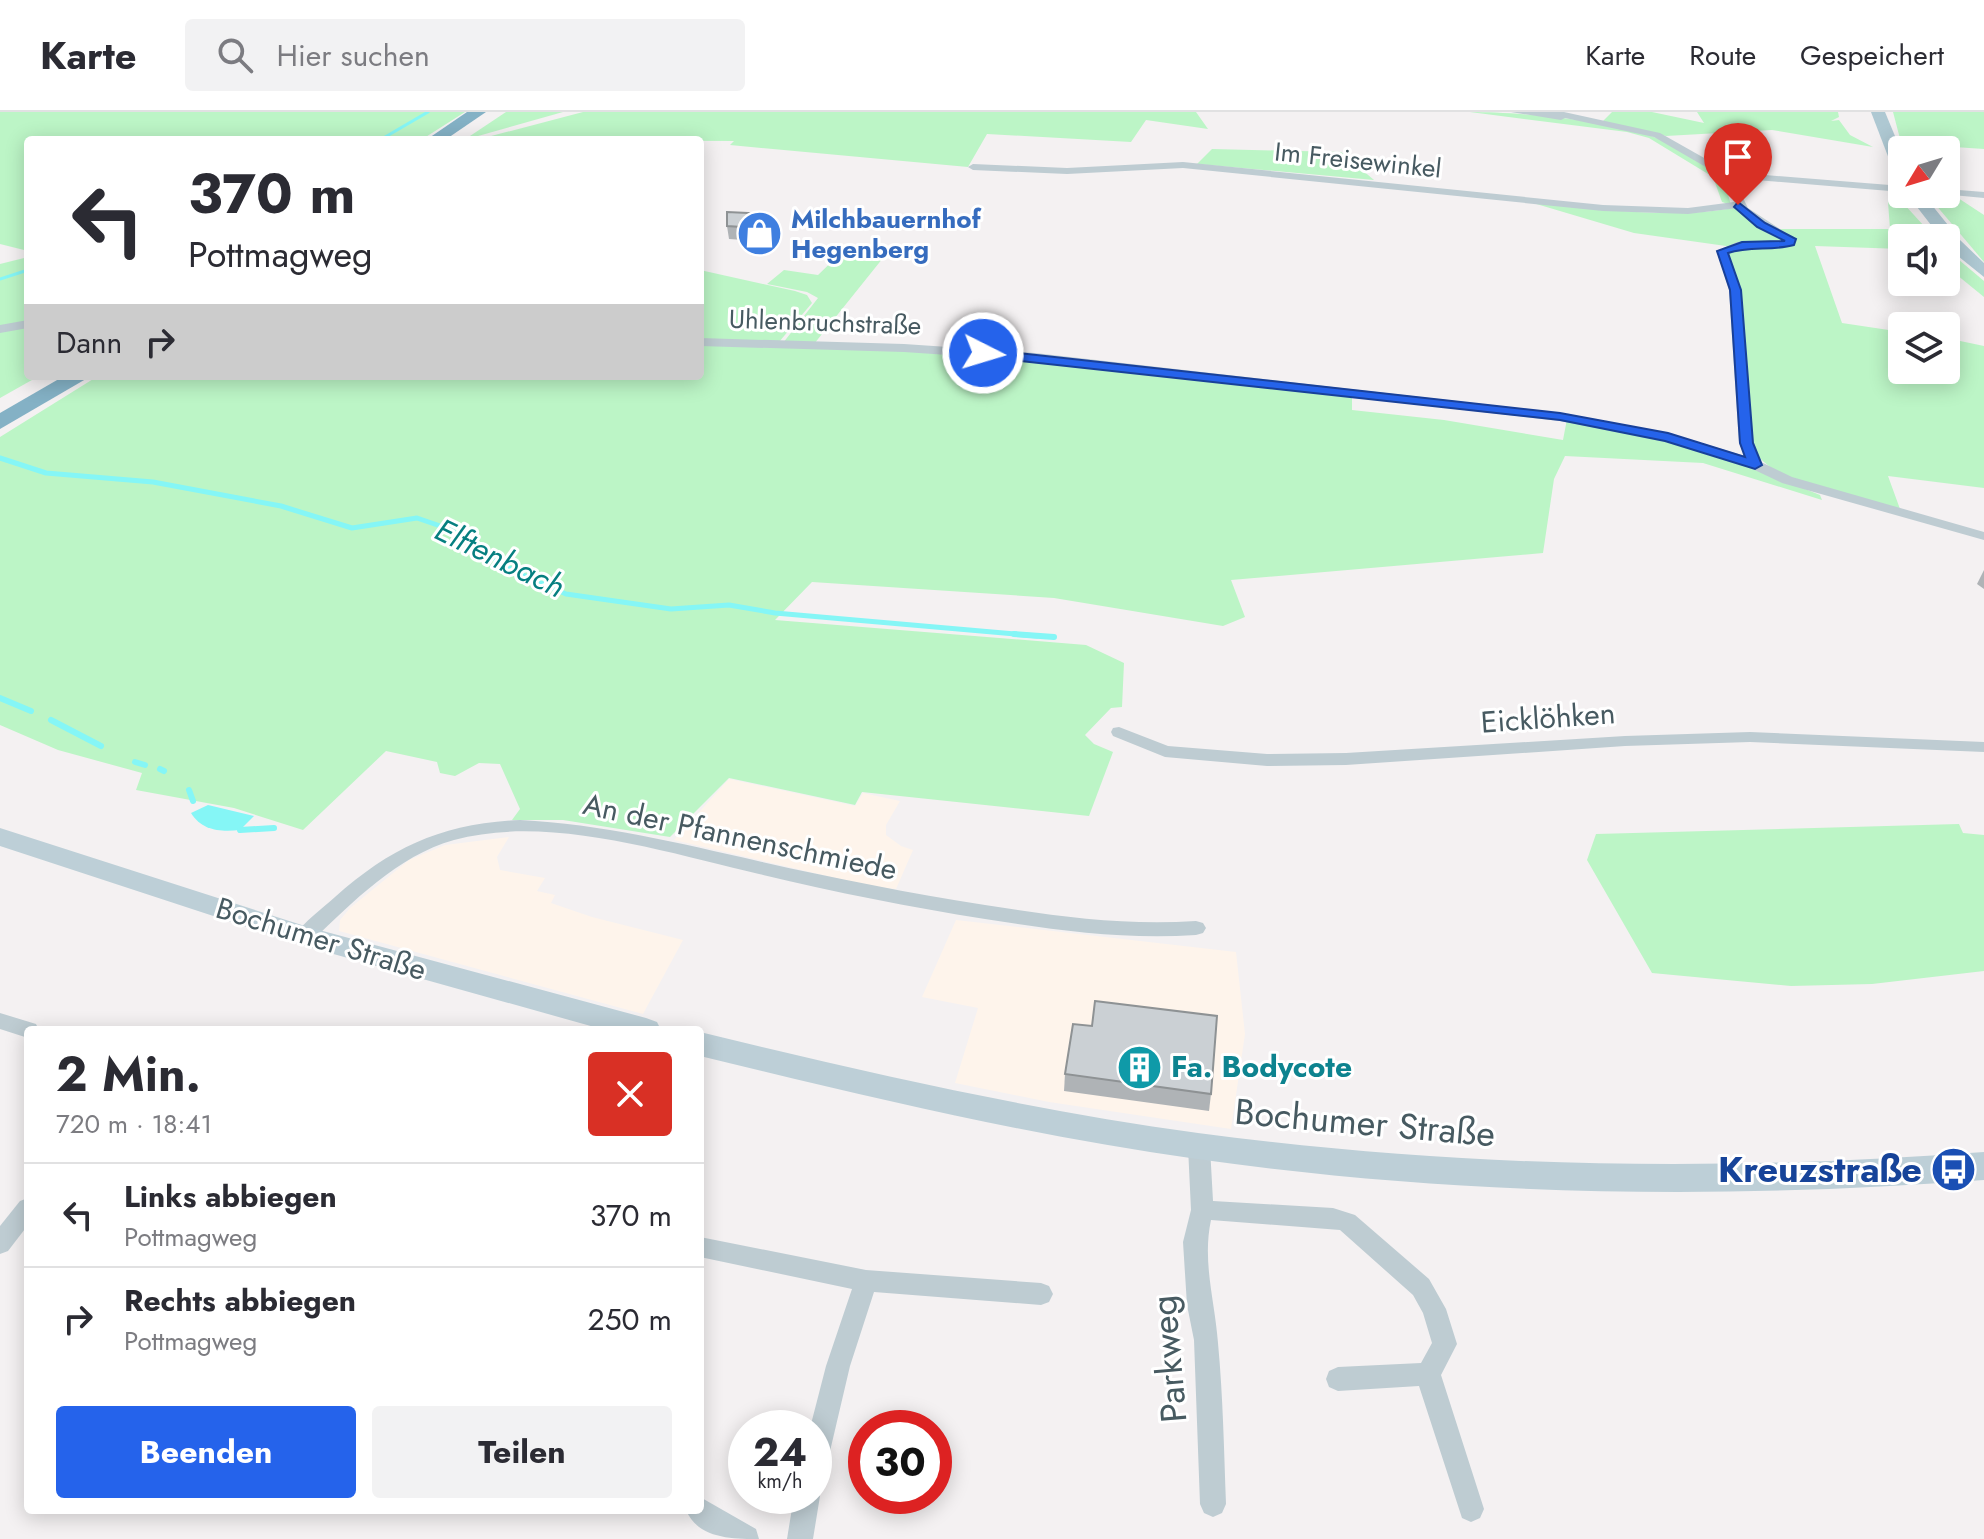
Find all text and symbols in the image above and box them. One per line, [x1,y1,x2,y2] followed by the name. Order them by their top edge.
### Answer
[185,19,745,91] search box
[40,28,137,83] text: Karte
[213,33,257,77] icon: search
[277,34,430,77] text: Hier suchen
[1585,35,1645,76] text: Karte
[1689,35,1756,76] text: Route
[1800,35,1944,76] text: Gespeichert
[1704,123,1772,205] pin
[1273,132,1443,188] street label: Im Freisewinkel
[1716,135,1760,179] icon: arrive
[1888,136,1960,208] north arrow
[1888,136,1960,384] map controls
[188,153,356,234] text: 370 m
[56,168,160,272] icon: left
[791,200,982,268] place label: Milchbauernhof Hegenberg
[736,210,784,258] shop icon: Milchbauernhof Hegenberg
[1888,224,1960,296] button: sound
[188,228,373,280] text: Pottmagweg
[728,300,922,344] street label: Uhlenbruchstraße
[941,311,1025,395] position arrow
[1888,312,1960,384] button: layers
[138,320,182,364] icon: right
[56,321,122,364] text: Dann
[427,507,573,609] water label: Elftenbach
[1479,691,1617,744] street label: Eicklöhken
[579,782,901,891] street label: An der Pfannenschmiede
[211,886,432,991] street label: Bochumer Straße
[56,1040,201,1109] text: 2 Min.
[1116,1043,1164,1091] building icon: Fa. Bodycote
[1171,1045,1352,1088] place label: Fa. Bodycote
[588,1052,672,1136] button: close
[1233,1085,1497,1159] street label: Bochumer Straße
[56,1105,212,1143] text: 720 m · 18:41
[1718,1143,1922,1195] place label: Kreuzstraße
[1929,1145,1977,1193] bus stop icon: Kreuzstraße
[124,1175,337,1218] text: Links abbiegen
[56,1193,100,1237] icon: left
[590,1194,672,1237] text: 370 m
[124,1218,257,1256] text: Pottmagweg
[124,1279,356,1322] text: Rechts abbiegen
[1137,1293,1199,1425] street label: Parkweg
[56,1297,100,1341] icon: right
[588,1298,672,1341] text: 250 m
[124,1322,257,1360] text: Pottmagweg
[56,1406,356,1498] button: Beenden
[372,1406,672,1498] button: Teilen
[848,1410,952,1514] speed limit sign: 30
[753,1423,807,1481] text: 24
[757,1467,803,1496] text: km/h

